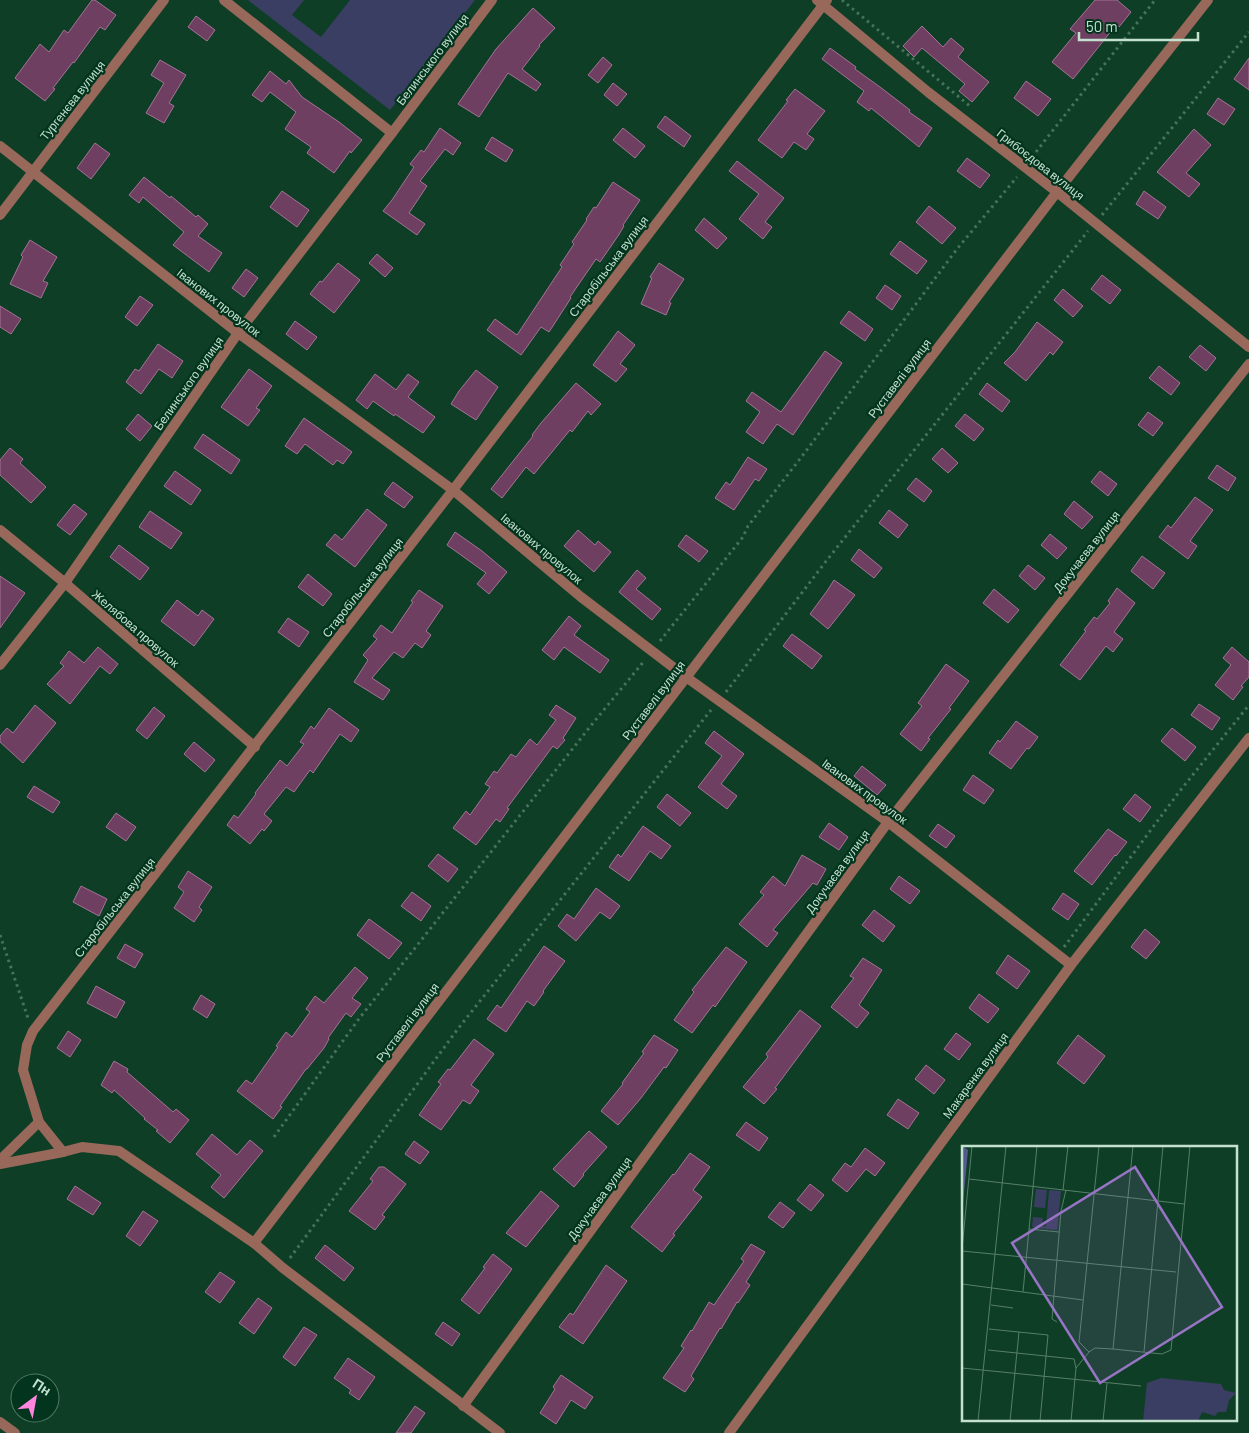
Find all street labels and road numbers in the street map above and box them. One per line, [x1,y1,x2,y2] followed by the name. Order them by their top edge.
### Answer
[393,11,472,108] street label: Белинського вулиця
[37,57,108,143] street label: Тургенєва вулиця
[994,126,1087,203] street label: Грибоєдова вулиця
[566,213,651,320] street label: Старобільська вулиця
[174,265,264,340] street label: Іванових провулок
[150,334,226,433] street label: Белинського вулиця
[865,336,934,421] street label: Руставелі вулиця
[1050,507,1123,595] street label: Докучаєва вулиця
[498,510,586,587] street label: Іванових провулок
[319,534,406,640] street label: Старобільська вулиця
[89,587,183,671] street label: Желябова провулок
[619,658,688,743] street label: Руставелі вулиця
[819,755,911,828] street label: Іванових провулок
[802,827,873,916] street label: Докучаєва вулиця
[71,854,158,960] street label: Старобільська вулиця
[373,980,442,1065] street label: Руставелі вулиця
[939,1029,1012,1121] street label: Макаренка вулиця
[564,1154,635,1243] street label: Докучаєва вулиця

